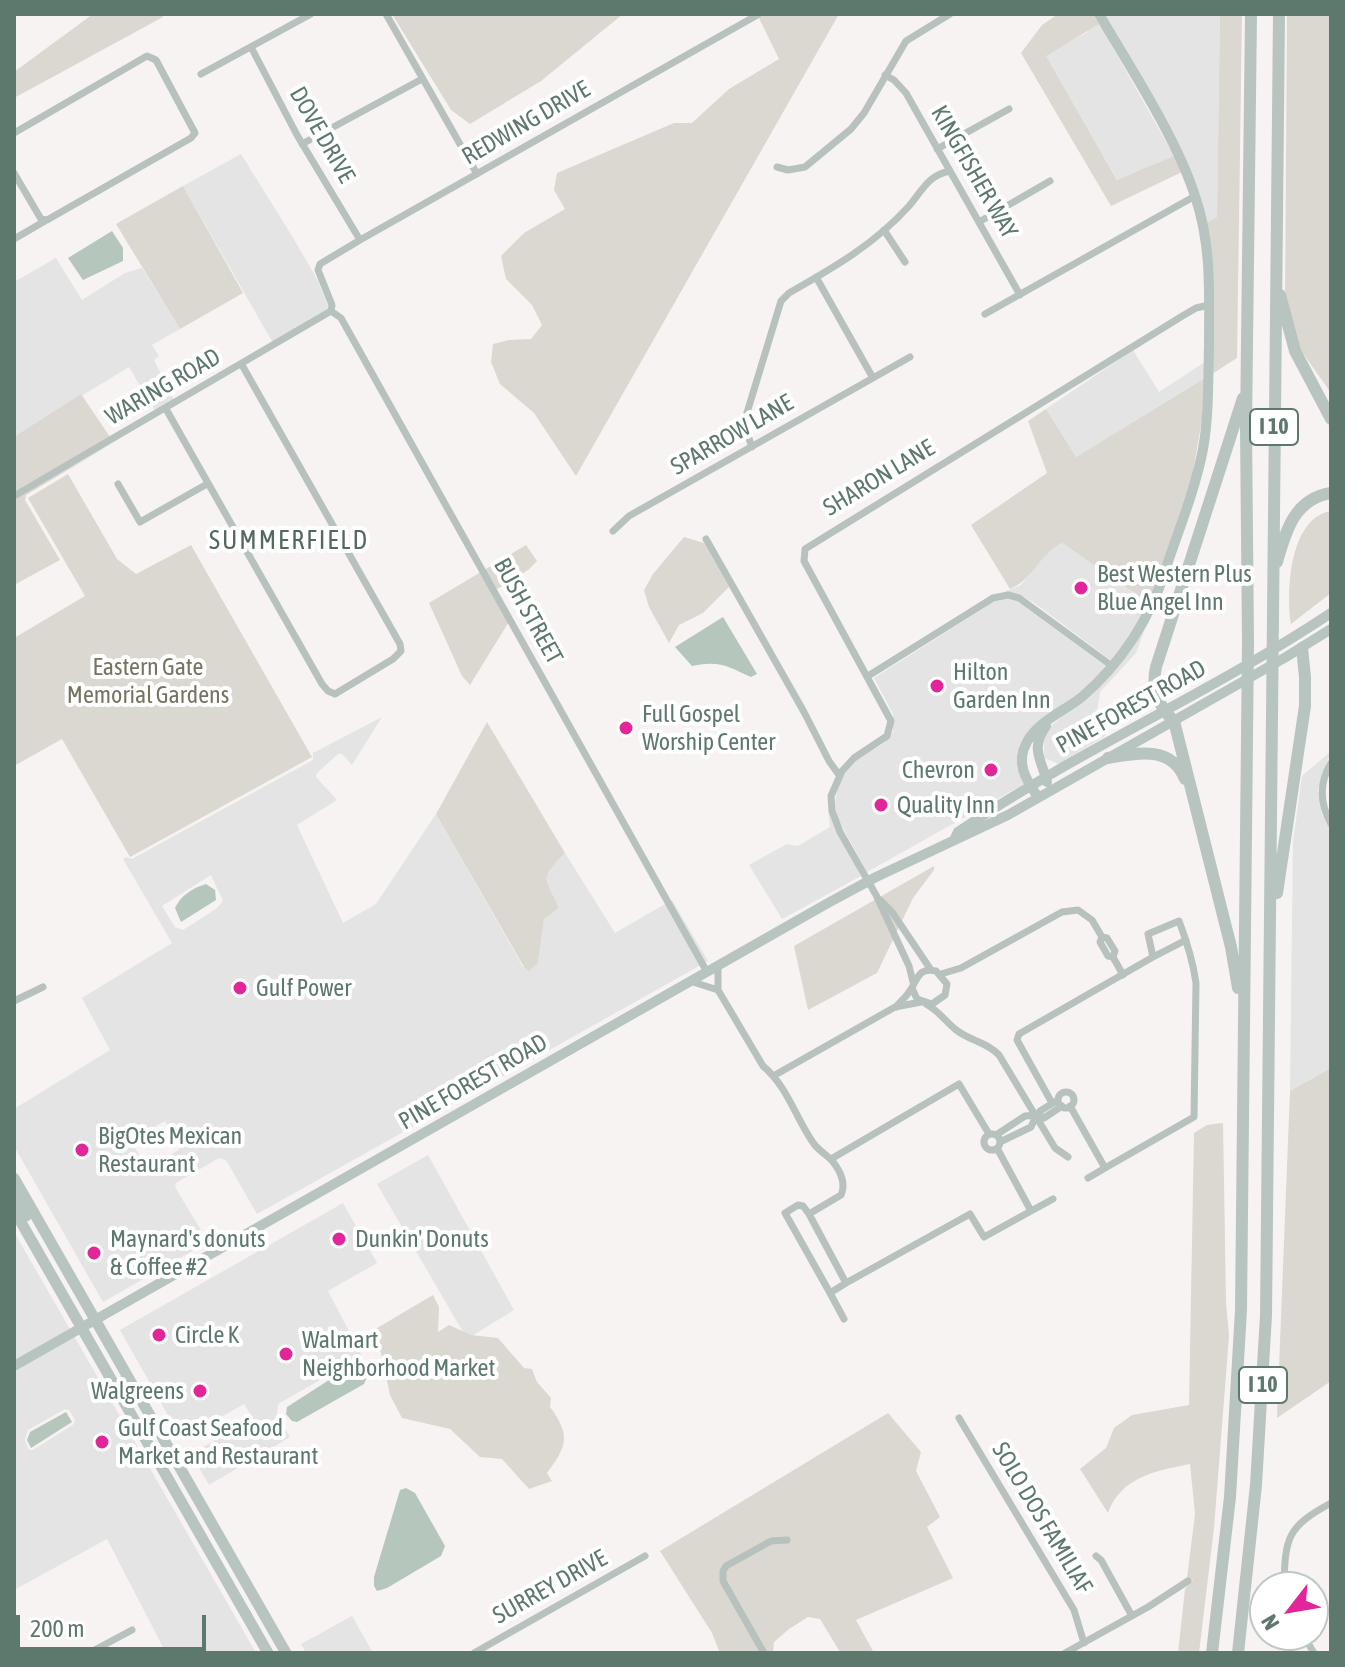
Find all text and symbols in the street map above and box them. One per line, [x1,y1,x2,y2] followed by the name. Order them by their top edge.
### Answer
[457,75,595,171] street label: REDWING DRIVE
[283,82,361,188] street label: DOVE DRIVE
[924,101,1024,243] street label: KINGFISHER WAY
[100,343,226,431] street label: WARING ROAD
[666,388,798,482] street label: SPARROW LANE
[1250,409,1298,445] road number: I 10
[818,434,940,522] street label: SHARON LANE
[209,525,369,557] district label: SUMMERFIELD
[487,553,569,669] street label: BUSH STREET
[1097,560,1252,616] place label: Best Western Plus Blue Angel Inn
[1072,579,1090,597] marker: Best Western Plus Blue Angel Inn
[67,653,229,709] park label: Eastern Gate Memorial Gardens
[1051,654,1211,760] street label: PINE FOREST ROAD
[953,658,1051,714] place label: Hilton Garden Inn
[928,677,946,695] marker: Hilton Garden Inn
[642,700,775,756] place label: Full Gospel Worship Center
[617,719,635,737] marker: Full Gospel Worship Center
[902,756,975,784] place label: Chevron
[982,761,1000,779] marker: Chevron
[897,791,995,819] place label: Quality Inn
[872,796,890,814] marker: Quality Inn
[256,974,351,1002] place label: Gulf Power
[231,979,249,997] marker: Gulf Power
[394,1028,552,1136] street label: PINE FOREST ROAD
[98,1122,242,1178] place label: BigOtes Mexican Restaurant
[73,1141,91,1159] marker: BigOtes Mexican Restaurant
[110,1225,265,1281] place label: Maynard's donuts & Coffee #2
[355,1225,489,1253] place label: Dunkin' Donuts
[330,1230,348,1248] marker: Dunkin' Donuts
[85,1244,103,1262] marker: Maynard's donuts & Coffee #2
[175,1321,239,1349] place label: Circle K
[150,1326,168,1344] marker: Circle K
[302,1326,495,1382] place label: Walmart Neighborhood Market
[277,1345,295,1363] marker: Walmart Neighborhood Market
[1239,1367,1287,1403] road number: I 10
[91,1377,184,1405] place label: Walgreens
[191,1382,209,1400] marker: Walgreens
[118,1414,318,1470] place label: Gulf Coast Seafood Market and Restaurant
[93,1433,111,1451] marker: Gulf Coast Seafood Market and Restaurant
[986,1437,1098,1599] street label: SOLO DOS FAMILIAF
[488,1544,612,1630] street label: SURREY DRIVE
[1249,1571,1329,1651] north arrow
[20,1599,210,1649] scale bar
[1256,1610,1285,1635] text: N
[30,1615,84,1642] text: 200 m

